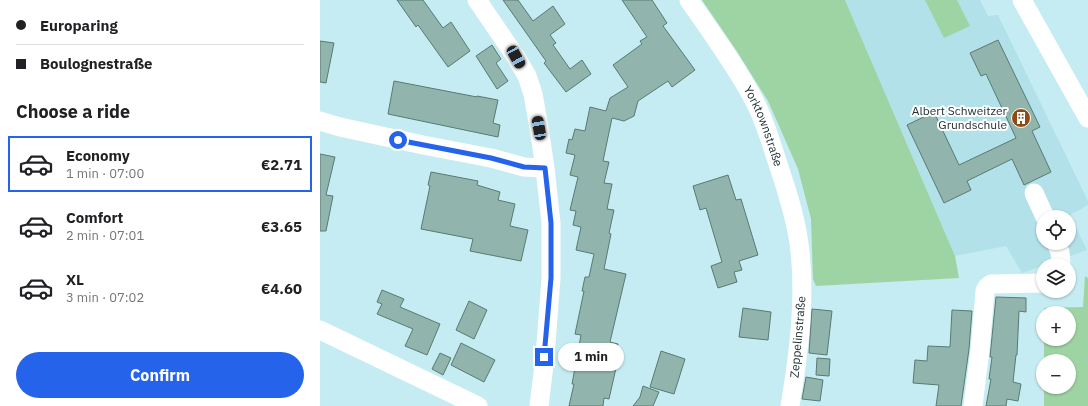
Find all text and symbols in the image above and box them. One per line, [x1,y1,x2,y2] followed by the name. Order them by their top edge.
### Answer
[40,16,118,35] text: Europaring
[505,44,527,70] car
[40,54,153,73] text: Boulognestraße
[741,83,786,169] street label: Yorktownstraße
[16,100,130,123] text: Choose a ride
[912,103,1008,132] place label: Albert Schweitzer Grundschule
[1010,107,1032,129] building icon: Albert Schweitzer Grundschule
[531,115,547,141] car
[389,131,407,149] route start
[18,146,54,182] icon: car
[66,146,130,165] text: Economy
[261,155,302,174] text: €2.71
[66,165,144,182] text: 1 min · 07:00
[18,208,54,244] icon: car
[66,208,123,227] text: Comfort
[1036,210,1076,394] map controls
[1036,210,1076,250] button: locate
[261,217,302,236] text: €3.65
[66,227,144,244] text: 2 min · 07:01
[1036,258,1076,298] button: layers
[18,270,54,306] icon: car
[66,270,84,289] text: XL
[261,279,302,298] text: €4.60
[66,289,144,306] text: 3 min · 07:02
[786,295,809,379] street label: Zeppelinstraße
[1036,306,1076,346] button: +
[558,343,624,371] callout: 1 min
[535,348,553,366] route end
[574,348,608,365] text: 1 min
[16,352,304,398] button: Confirm
[1036,354,1076,394] button: −

